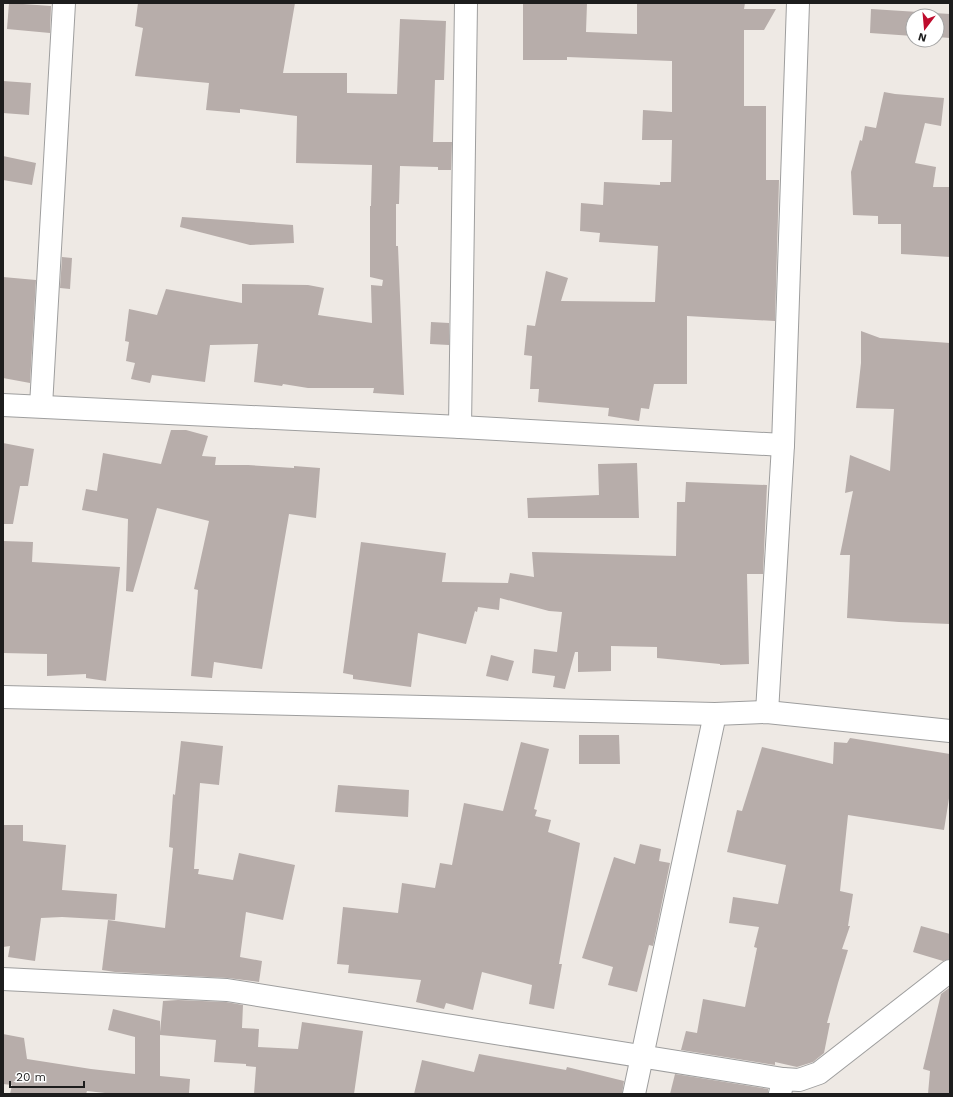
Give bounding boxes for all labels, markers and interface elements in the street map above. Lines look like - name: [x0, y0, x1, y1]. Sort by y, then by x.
- north arrow: [905, 8, 945, 48]
- text: N: [917, 30, 928, 45]
- scale bar: [10, 1063, 84, 1089]
- text: 20 m: [16, 1070, 46, 1084]

